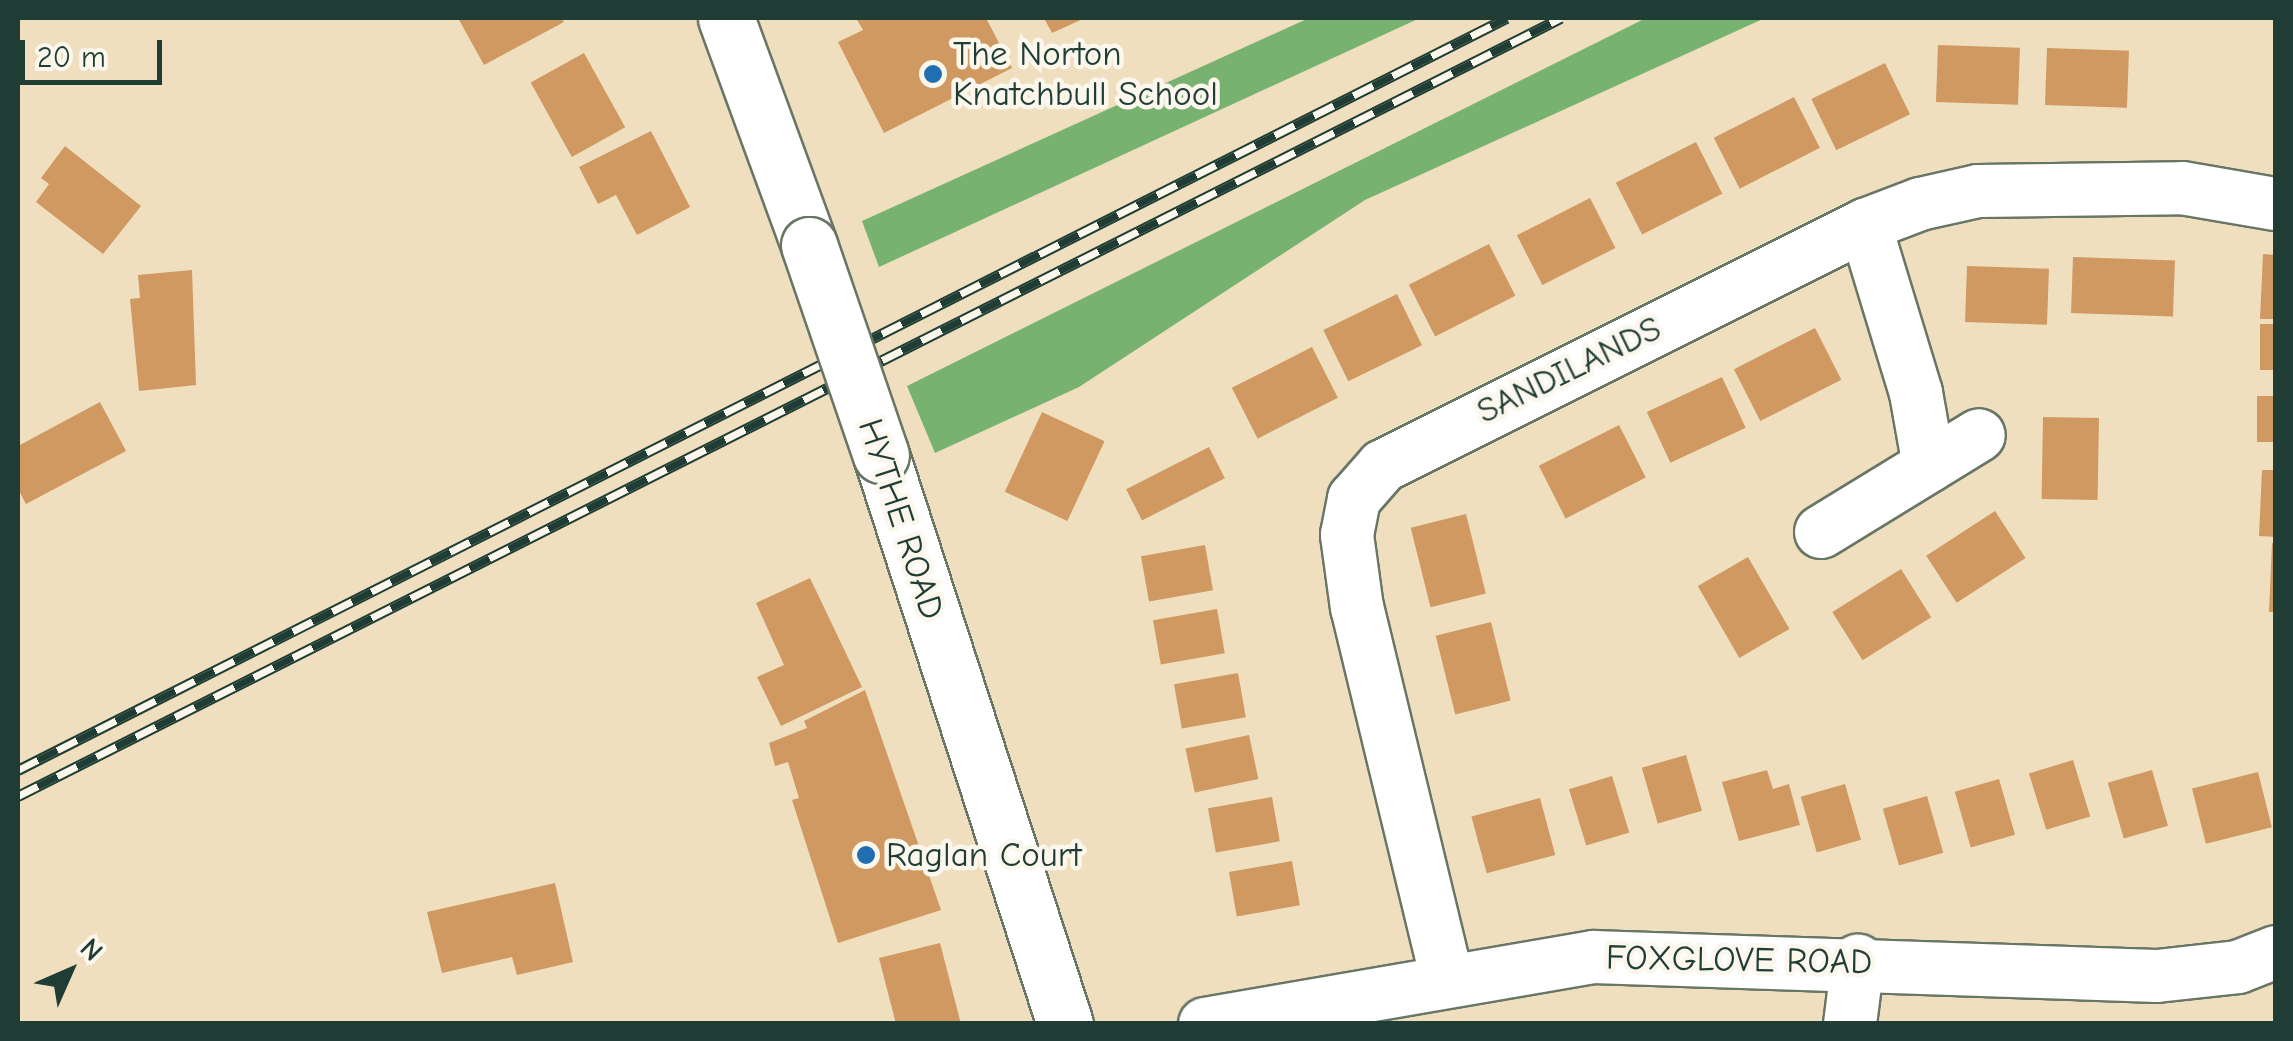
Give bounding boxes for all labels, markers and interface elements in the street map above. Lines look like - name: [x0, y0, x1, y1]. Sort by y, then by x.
- scale bar: [25, 20, 168, 82]
- place label: The Norton Knatchbull School: [953, 33, 1218, 115]
- text: 20 m: [37, 40, 106, 75]
- marker: The Norton Knatchbull School: [922, 63, 944, 85]
- street label: SANDILANDS: [1470, 307, 1668, 433]
- street label: HYTHE ROAD: [849, 414, 953, 624]
- place label: Raglan Court: [886, 834, 1082, 876]
- marker: Raglan Court: [855, 844, 877, 866]
- north arrow: [20, 921, 120, 1021]
- text: N: [73, 932, 109, 968]
- street label: FOXGLOVE ROAD: [1605, 937, 1873, 983]

